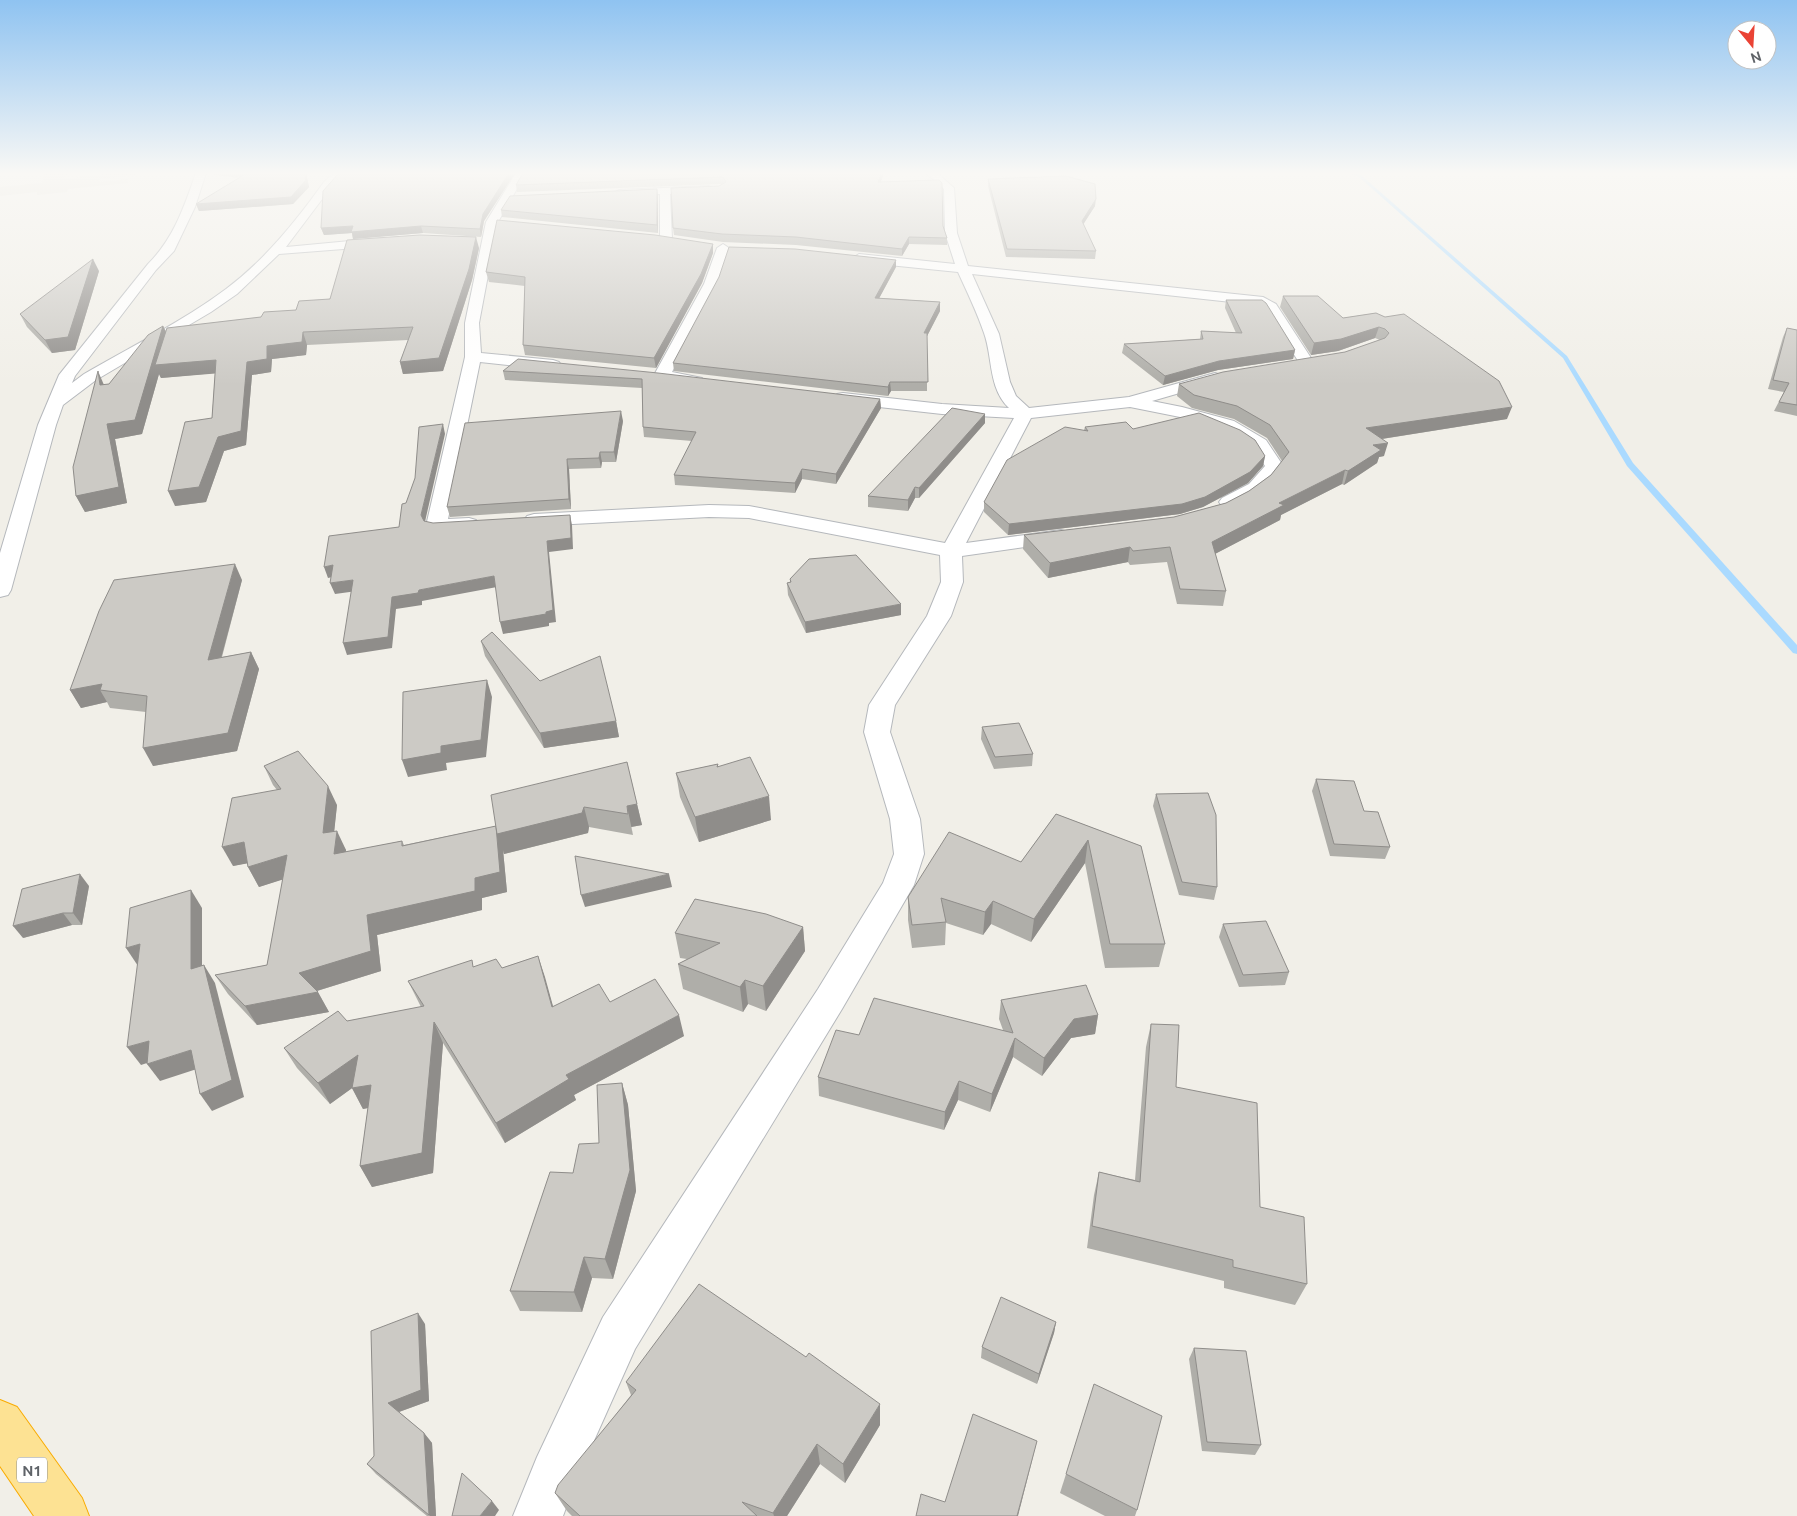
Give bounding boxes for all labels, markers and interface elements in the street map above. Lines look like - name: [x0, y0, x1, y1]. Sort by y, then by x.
- north arrow: [1727, 20, 1777, 70]
- text: N: [1749, 48, 1763, 67]
- road number: N1: [17, 1458, 47, 1482]

